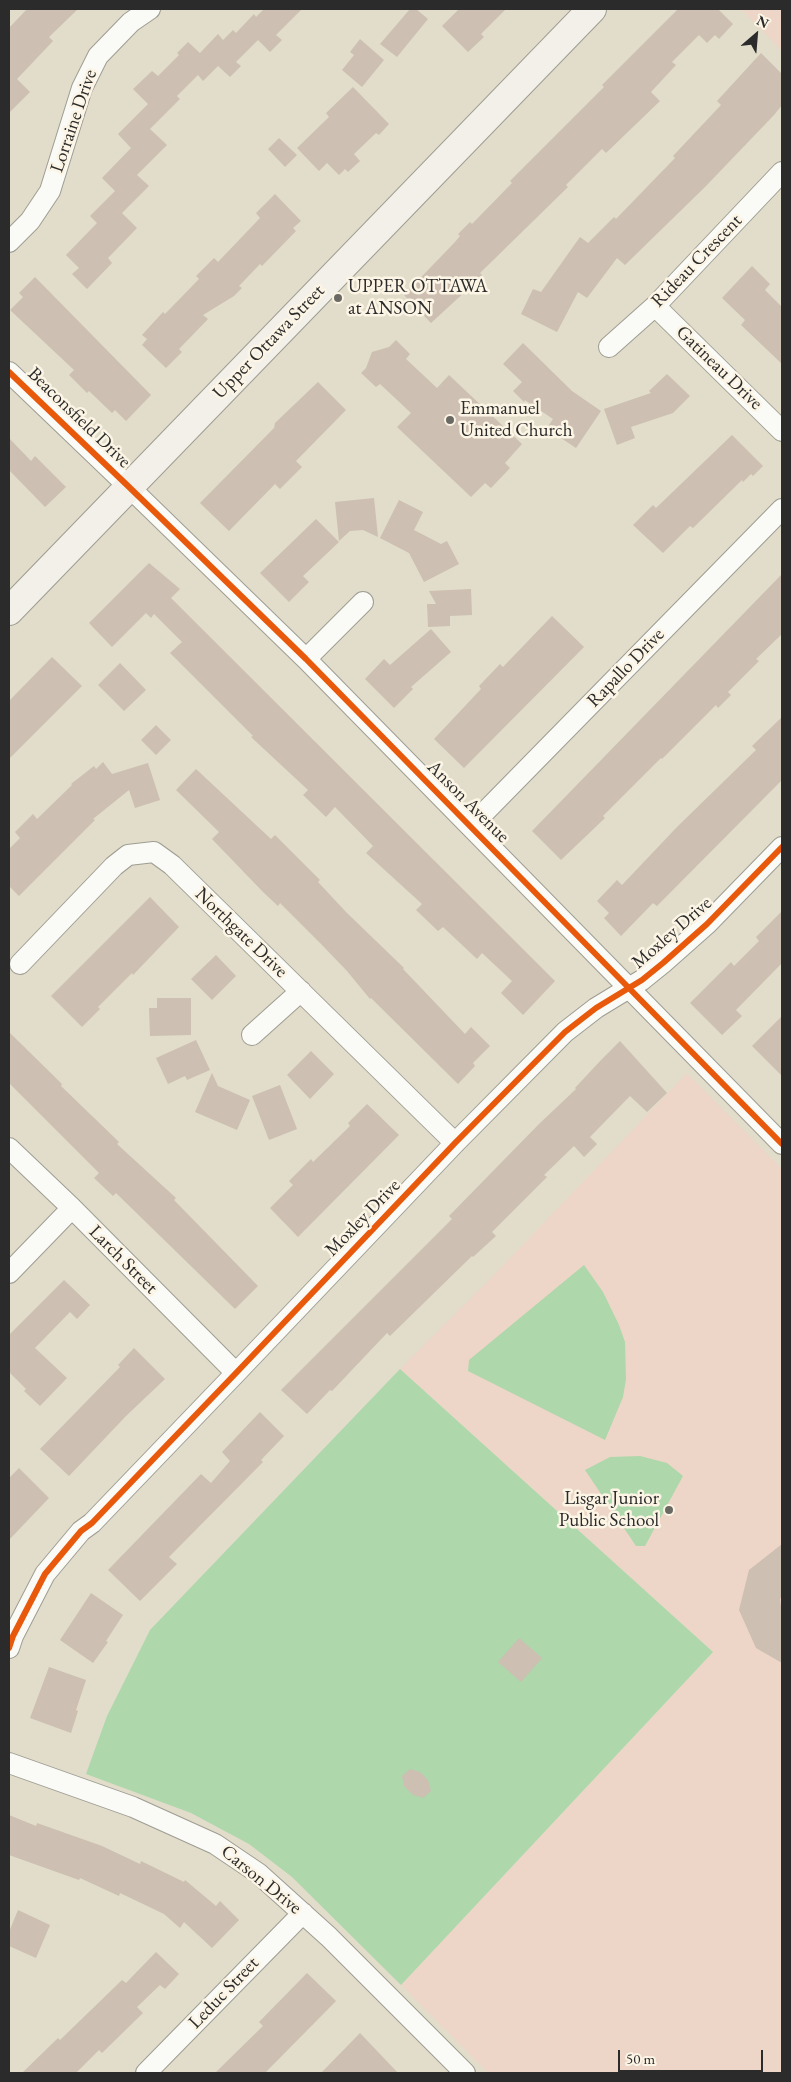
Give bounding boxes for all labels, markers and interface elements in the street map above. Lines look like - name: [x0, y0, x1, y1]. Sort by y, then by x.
- north arrow: [731, 10, 781, 60]
- text: N: [754, 11, 772, 32]
- street label: Lorraine Drive: [46, 67, 102, 175]
- street label: Rideau Crescent: [647, 210, 747, 312]
- place label: UPPER OTTAWA at ANSON: [348, 276, 488, 320]
- street label: Upper Ottawa Street: [208, 280, 330, 404]
- marker: UPPER OTTAWA at ANSON: [332, 292, 344, 304]
- street label: Gatineau Drive: [671, 321, 767, 415]
- street label: Beaconsfield Drive: [23, 363, 135, 473]
- place label: Emmanuel United Church: [460, 398, 572, 442]
- marker: Emmanuel United Church: [444, 414, 456, 426]
- street label: Rapallo Drive: [583, 624, 669, 712]
- street label: Anson Avenue: [422, 756, 514, 848]
- street label: Northgate Drive: [190, 883, 292, 983]
- street label: Moxley Drive: [627, 892, 717, 974]
- street label: Moxley Drive: [321, 1175, 405, 1261]
- street label: Larch Street: [84, 1221, 162, 1299]
- place label: Lisgar Junior Public School: [559, 1488, 659, 1532]
- marker: Lisgar Junior Public School: [663, 1504, 675, 1516]
- street label: Carson Drive: [216, 1841, 306, 1919]
- street label: Leduc Street: [184, 1952, 264, 2034]
- scale bar: [621, 2040, 766, 2072]
- text: 50 m: [626, 2049, 655, 2068]

